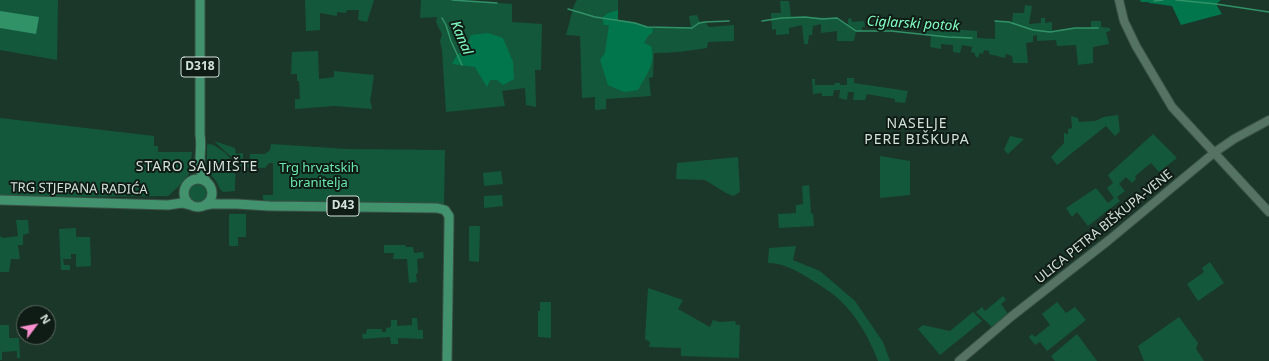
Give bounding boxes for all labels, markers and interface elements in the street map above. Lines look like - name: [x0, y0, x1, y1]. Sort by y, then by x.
- water label: Ciglarski potok: [866, 13, 960, 35]
- water label: Kanal: [446, 18, 476, 58]
- road number: D318: [181, 57, 219, 77]
- district label: NASELJE PERE BIŠKUPA: [864, 116, 970, 148]
- district label: STARO SAJMIŠTE: [136, 159, 258, 175]
- park label: Trg hrvatskih branitelja: [279, 160, 359, 191]
- street label: ULICA PETRA BIŠKUPA-VENE: [1032, 167, 1176, 287]
- street label: TRG STJEPANA RADIĆA: [10, 180, 148, 198]
- road number: D43: [327, 196, 359, 216]
- north arrow: [16, 305, 56, 345]
- text: N: [37, 311, 54, 327]

